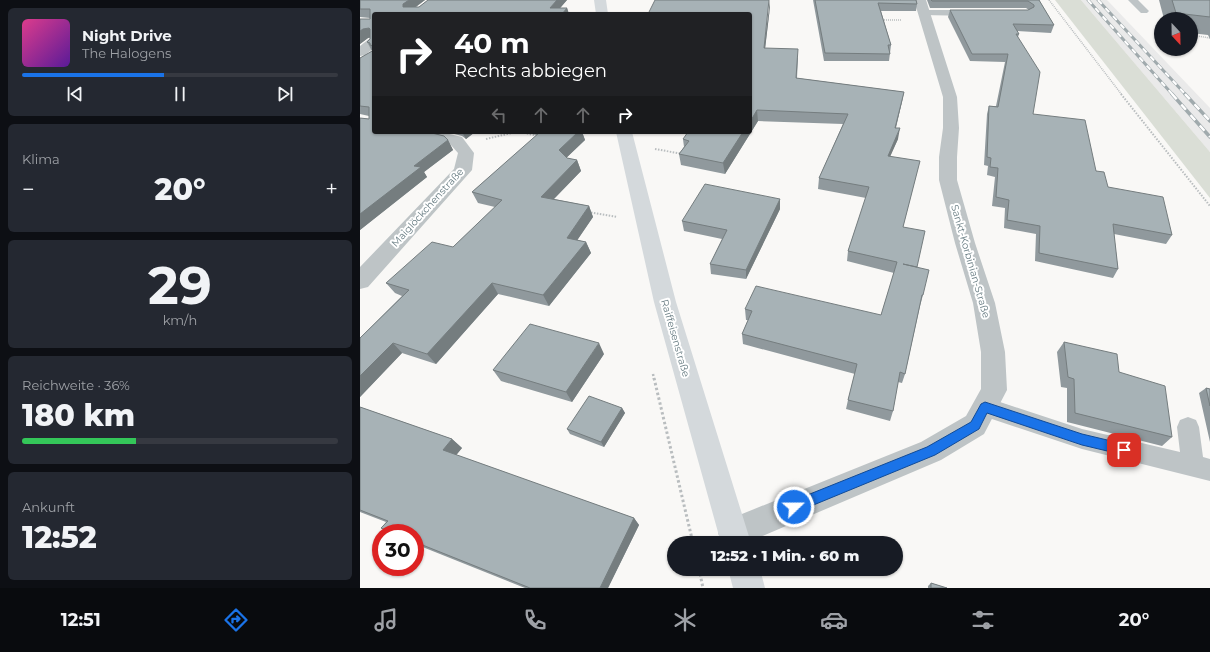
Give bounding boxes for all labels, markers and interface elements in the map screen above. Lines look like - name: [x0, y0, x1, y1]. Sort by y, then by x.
- north arrow: [1154, 12, 1198, 56]
- map controls: [1154, 12, 1198, 56]
- text: Night Drive: [82, 26, 172, 45]
- text: 40 m: [454, 26, 530, 60]
- icon: right: [388, 28, 440, 80]
- text: The Halogens: [82, 45, 171, 61]
- text: Rechts abbiegen: [454, 60, 607, 82]
- icon: previous: [64, 83, 86, 105]
- icon: pause: [169, 83, 191, 105]
- icon: next: [274, 83, 296, 105]
- icon: left: [488, 104, 510, 126]
- icon: ahead: [530, 104, 552, 126]
- icon: ahead: [572, 104, 594, 126]
- icon: right: [614, 104, 636, 126]
- text: Klima: [22, 151, 60, 167]
- street label: Maiglöckchenstraße: [389, 165, 466, 249]
- text: 20°: [154, 171, 206, 208]
- text: −: [22, 176, 35, 203]
- text: +: [325, 176, 338, 203]
- street label: Sankt-Korbinian-Straße: [948, 203, 993, 319]
- text: 29: [148, 254, 212, 317]
- street label: Raiffeisenstraße: [658, 298, 693, 378]
- text: km/h: [163, 312, 197, 328]
- text: Reichweite · 36%: [22, 377, 130, 393]
- text: 180 km: [22, 397, 135, 434]
- pin: [1107, 433, 1141, 467]
- icon: arrive: [1113, 439, 1135, 461]
- position arrow: [773, 486, 815, 528]
- text: Ankunft: [22, 499, 75, 515]
- text: 12:52: [22, 519, 97, 556]
- speed limit sign: 30: [372, 524, 424, 576]
- text: 12:52 · 1 Min. · 60 m: [711, 546, 859, 565]
- icon: directions: [222, 606, 250, 634]
- icon: music: [372, 606, 400, 634]
- icon: phone: [521, 606, 549, 634]
- icon: climate: [671, 606, 699, 634]
- icon: car: [820, 606, 848, 634]
- icon: filters: [969, 606, 997, 634]
- text: 12:51: [61, 609, 101, 631]
- text: 20°: [1119, 609, 1149, 631]

